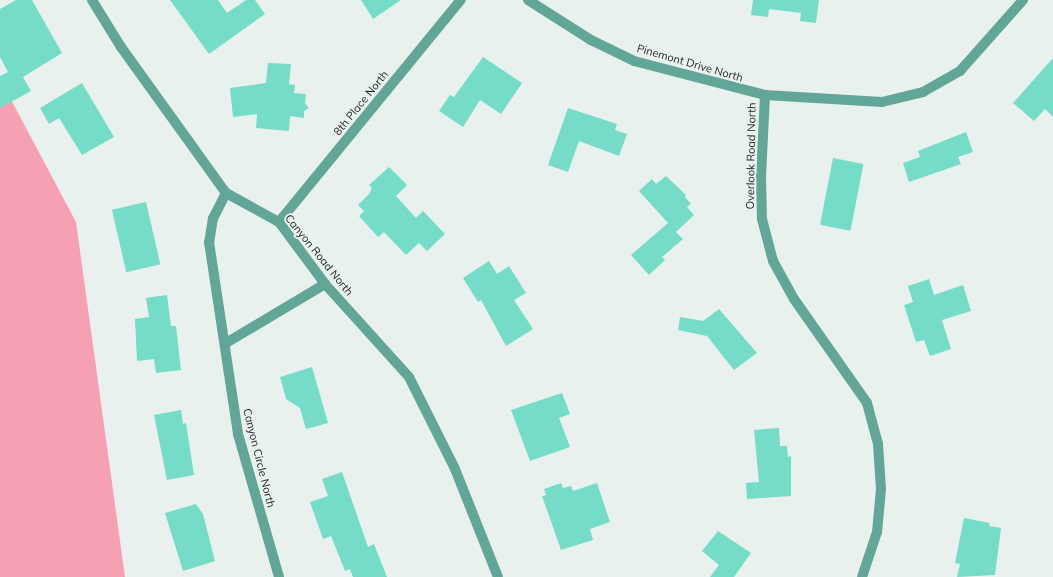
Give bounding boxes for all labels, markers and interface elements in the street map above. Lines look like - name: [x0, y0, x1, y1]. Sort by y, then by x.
- street label: Pinemont Drive North: [635, 42, 745, 84]
- street label: 8th Place North: [331, 68, 391, 138]
- street label: Overlook Road North: [743, 102, 759, 210]
- street label: Canyon Road North: [282, 212, 356, 298]
- street label: Canyon Circle North: [240, 407, 278, 509]

